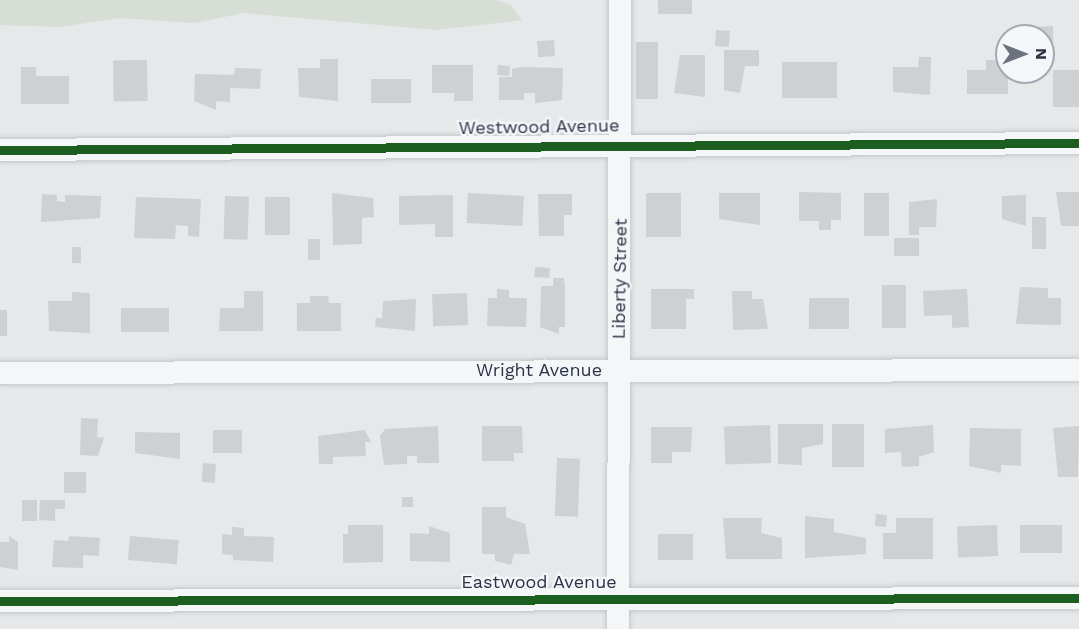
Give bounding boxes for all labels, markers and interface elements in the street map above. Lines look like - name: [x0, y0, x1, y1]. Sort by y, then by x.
- north arrow: [995, 24, 1055, 84]
- text: N: [1032, 48, 1051, 60]
- street label: Westwood Avenue: [458, 115, 620, 139]
- street label: Liberty Street: [608, 218, 632, 340]
- street label: Wright Avenue: [476, 359, 602, 381]
- street label: Eastwood Avenue: [461, 571, 617, 593]

